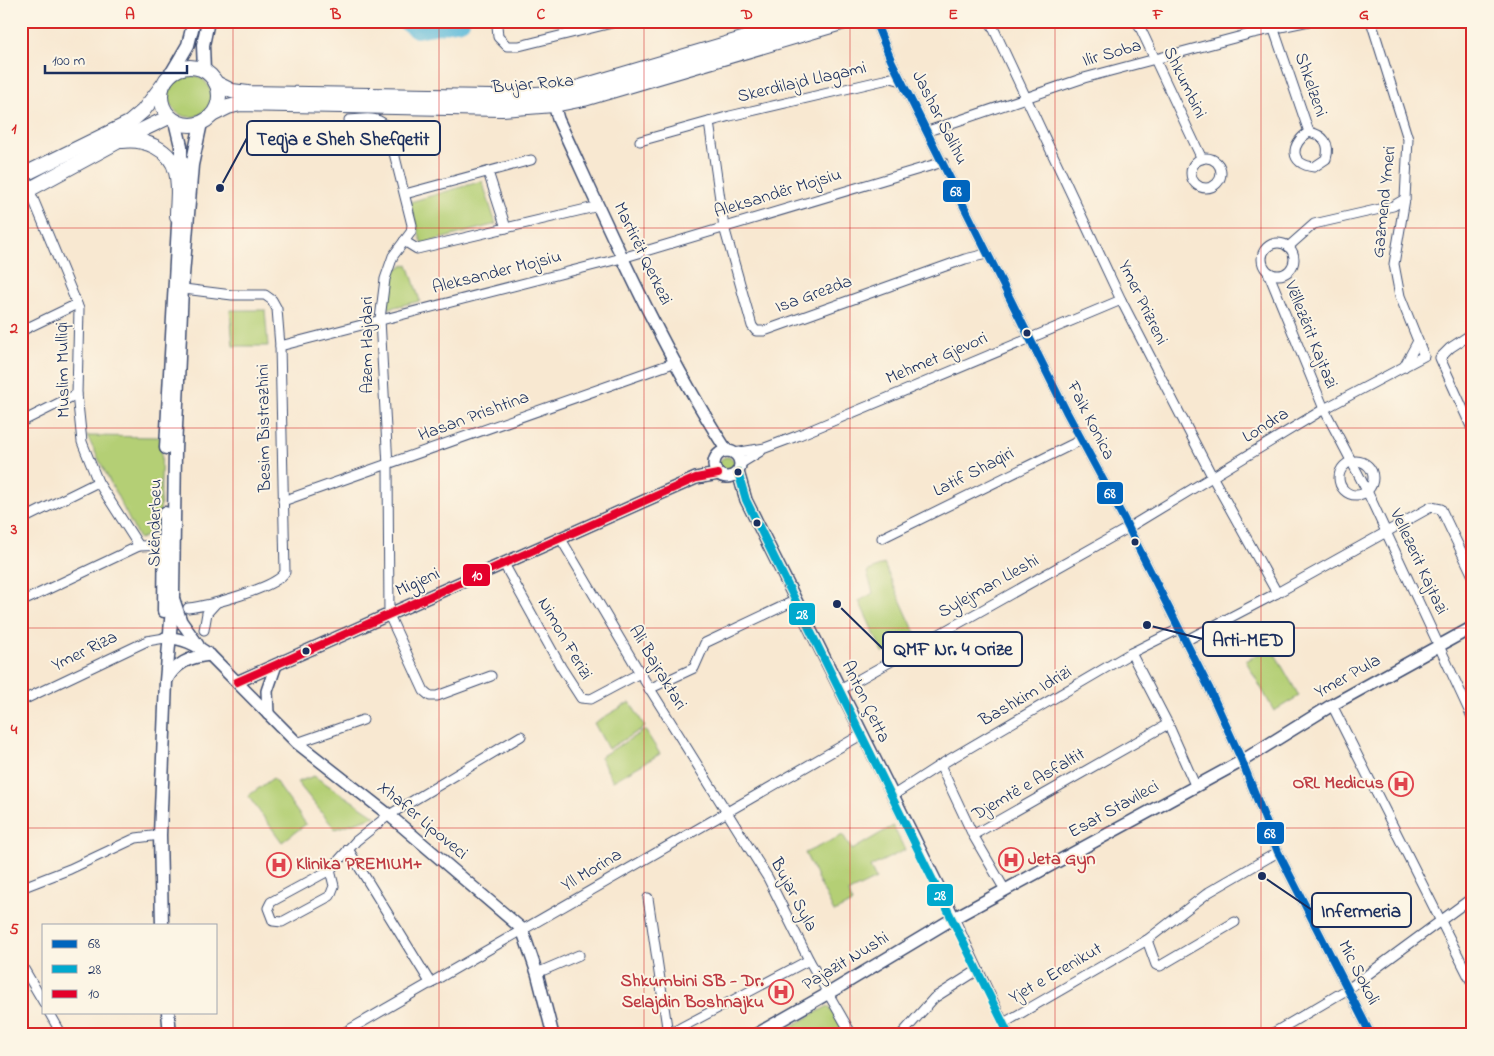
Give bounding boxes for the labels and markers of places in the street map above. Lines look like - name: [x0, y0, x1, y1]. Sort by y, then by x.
- callout: Teqja e Sheh Shefqetit: [247, 121, 440, 155]
- unlabelled marker: [1022, 328, 1032, 338]
- unlabelled marker: [733, 467, 743, 477]
- unlabelled marker: [752, 518, 762, 528]
- unlabelled marker: [1130, 537, 1140, 547]
- callout: Arti-MED: [1203, 622, 1294, 656]
- callout: QMF Nr. 4 Orize: [883, 632, 1022, 666]
- unlabelled marker: [301, 646, 311, 656]
- place label: ORL Medicus: [1292, 771, 1384, 797]
- hospital icon: ORL Medicus: [1388, 771, 1414, 797]
- hospital icon: Jeta Gyn: [998, 847, 1024, 873]
- place label: Jeta Gyn: [1028, 847, 1095, 874]
- hospital icon: Klinika PREMIUM+: [266, 852, 292, 878]
- place label: Klinika PREMIUM+: [296, 852, 423, 878]
- callout: Infermeria: [1312, 893, 1411, 927]
- place label: Shkumbini SB - Dr. Selajdin Boshnajku: [621, 969, 764, 1016]
- hospital icon: Shkumbini SB - Dr. Selajdin Boshnajku: [768, 979, 794, 1005]

